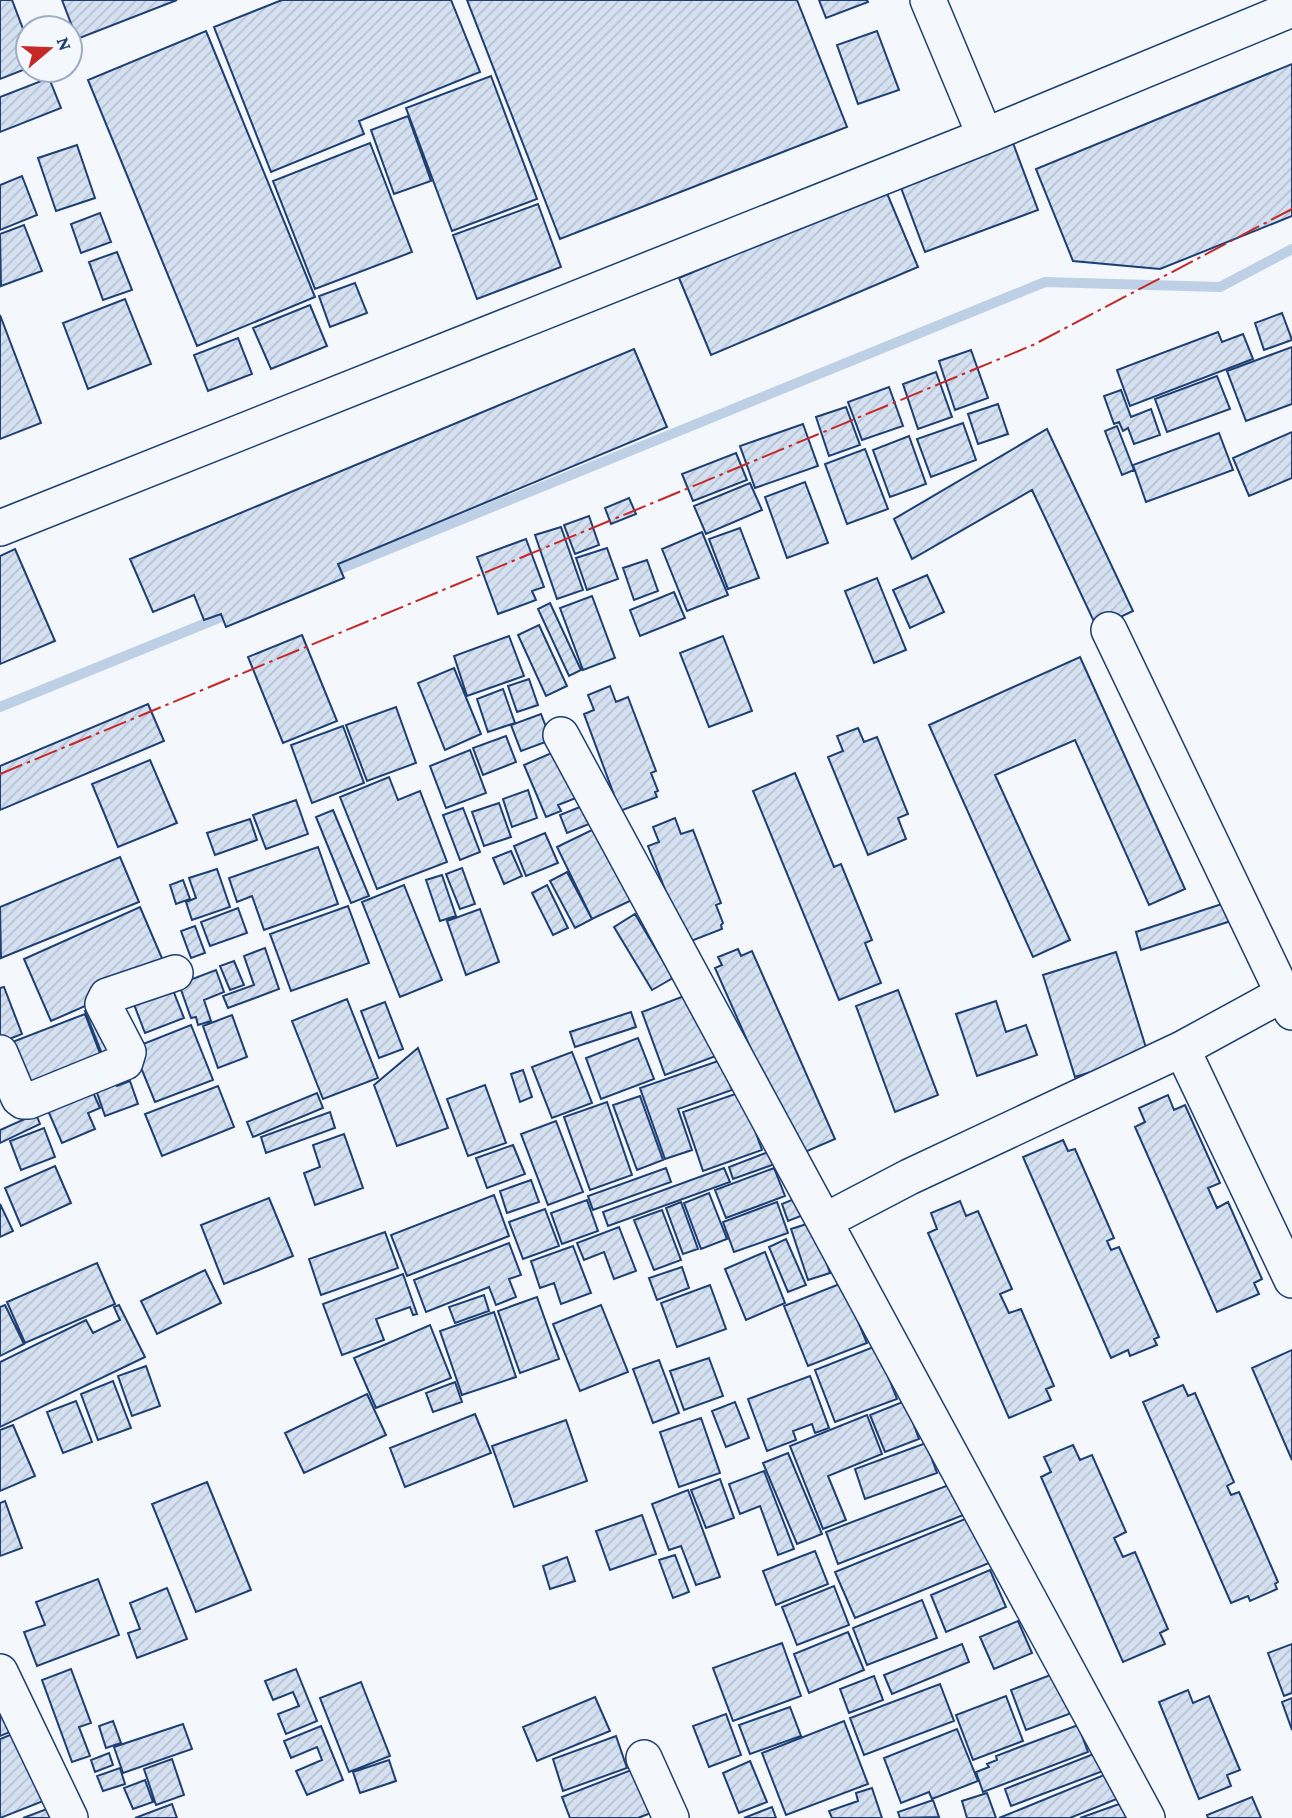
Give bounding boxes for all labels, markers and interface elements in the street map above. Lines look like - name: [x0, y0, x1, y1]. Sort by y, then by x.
- north arrow: [14, 14, 84, 84]
- text: N: [53, 34, 77, 53]

